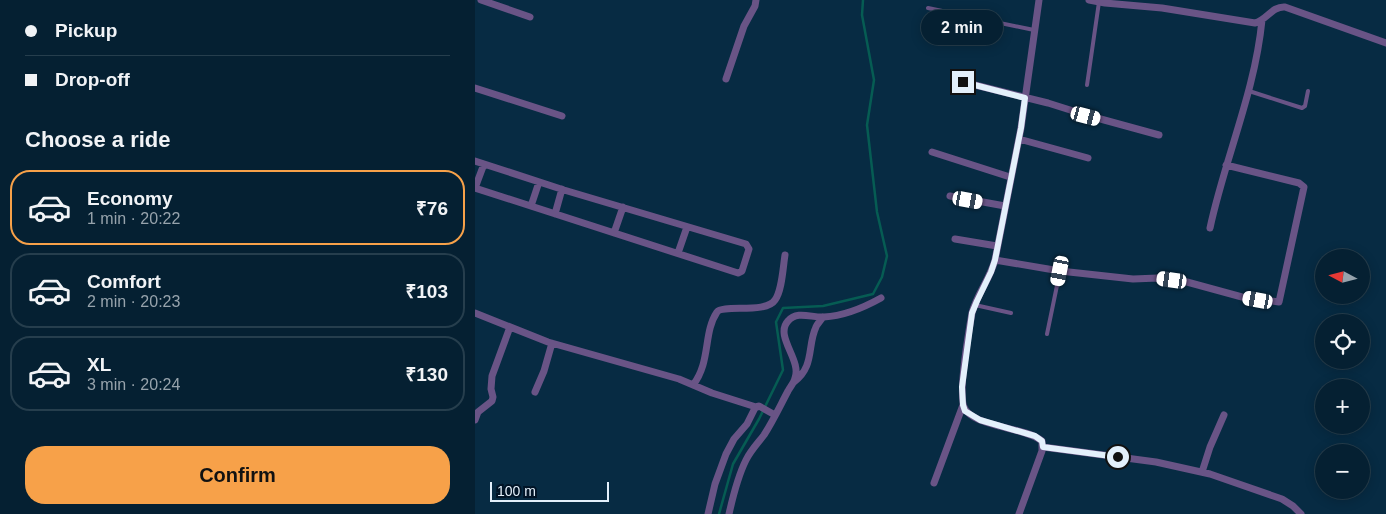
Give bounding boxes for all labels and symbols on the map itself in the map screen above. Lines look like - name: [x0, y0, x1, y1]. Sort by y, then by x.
- callout: 2 min: [922, 9, 1004, 44]
- route end: [952, 71, 974, 93]
- car: [1069, 105, 1102, 127]
- car: [951, 190, 984, 210]
- north arrow: [1315, 249, 1370, 304]
- car: [1049, 255, 1070, 287]
- car: [1156, 270, 1187, 290]
- car: [1241, 290, 1274, 310]
- route start: [1107, 446, 1129, 468]
- scale bar: [490, 479, 609, 502]

